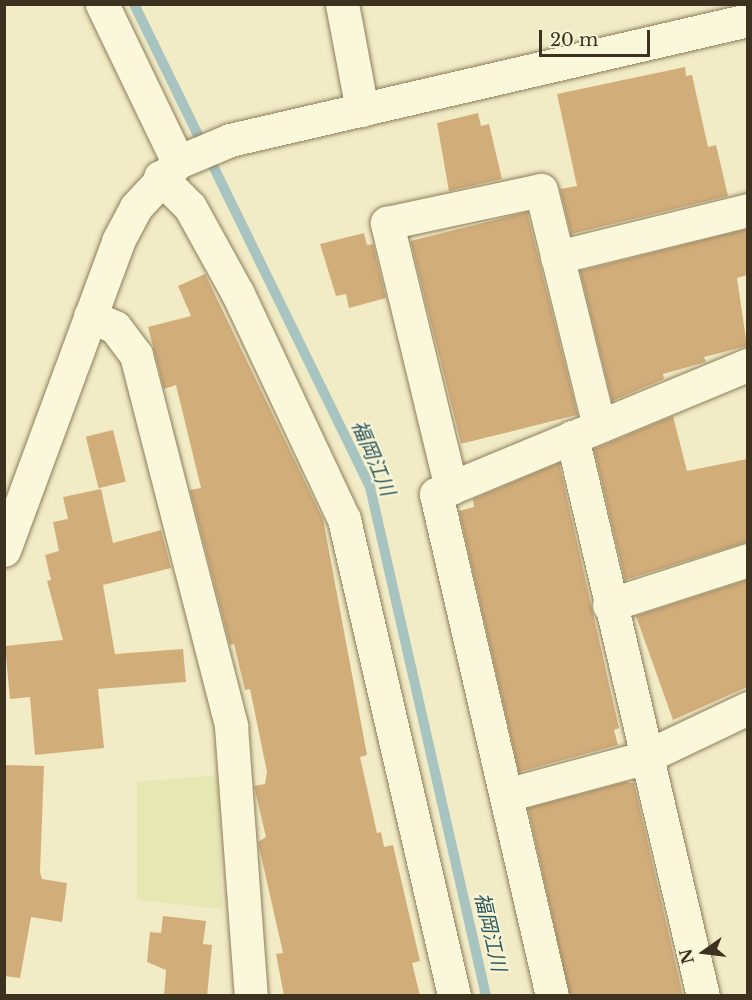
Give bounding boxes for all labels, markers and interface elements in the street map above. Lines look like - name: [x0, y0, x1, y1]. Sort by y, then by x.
- scale bar: [542, 18, 653, 56]
- text: 20 m: [550, 29, 598, 51]
- water label: 福岡江川: [346, 416, 400, 500]
- water label: 福岡江川: [469, 890, 511, 974]
- north arrow: [674, 922, 734, 982]
- text: N: [675, 947, 698, 966]

